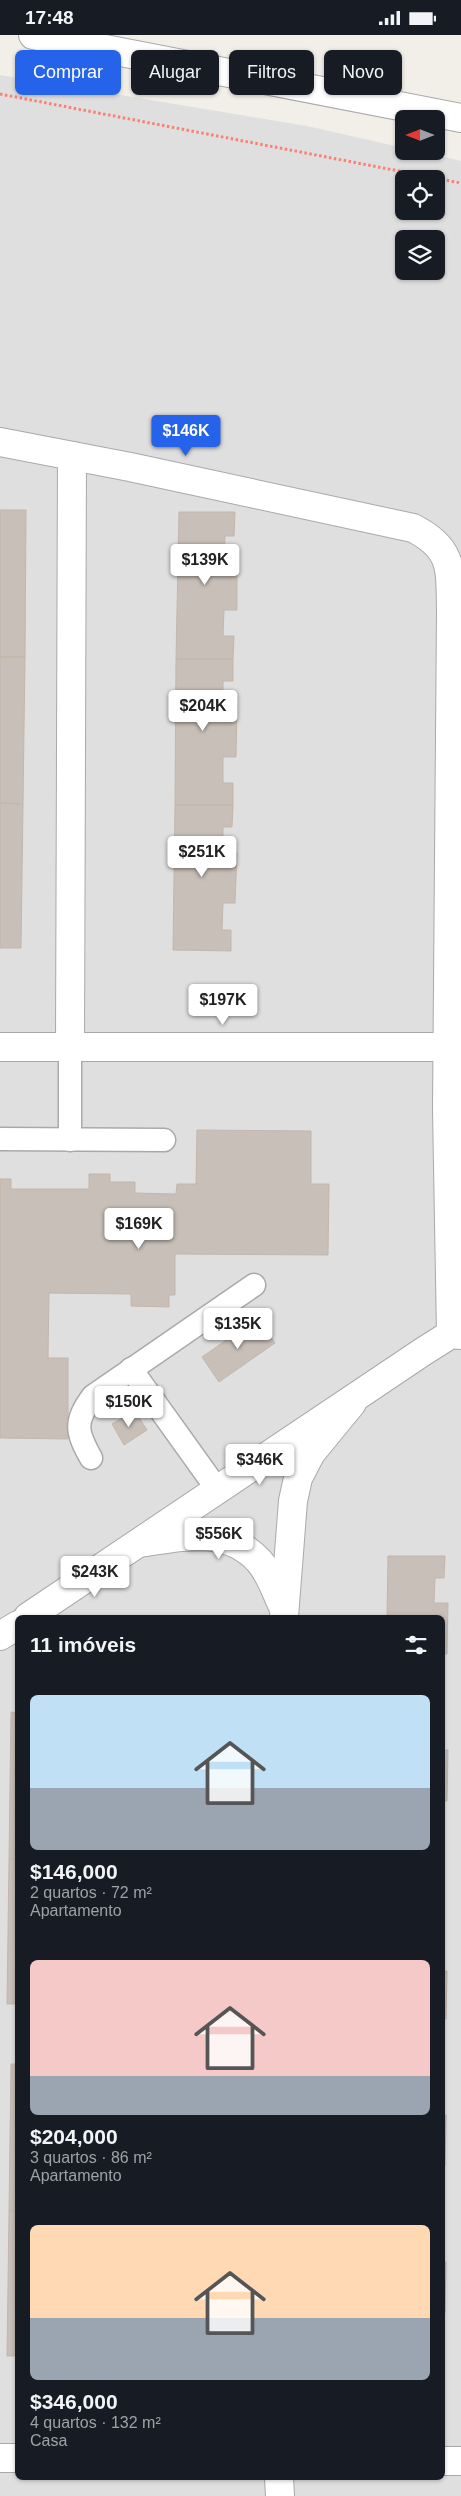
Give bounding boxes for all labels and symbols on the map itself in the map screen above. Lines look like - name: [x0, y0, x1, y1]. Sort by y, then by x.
- north arrow: [395, 110, 445, 160]
- pin: $146K: [151, 415, 221, 457]
- pin: $139K: [170, 543, 240, 586]
- pin: $204K: [168, 689, 238, 732]
- pin: $251K: [167, 835, 237, 878]
- pin: $197K: [188, 983, 258, 1026]
- pin: $169K: [104, 1207, 174, 1250]
- pin: $135K: [203, 1307, 273, 1350]
- pin: $150K: [94, 1385, 164, 1428]
- pin: $346K: [225, 1443, 295, 1486]
- pin: $556K: [184, 1517, 254, 1560]
- pin: $243K: [60, 1555, 130, 1598]

